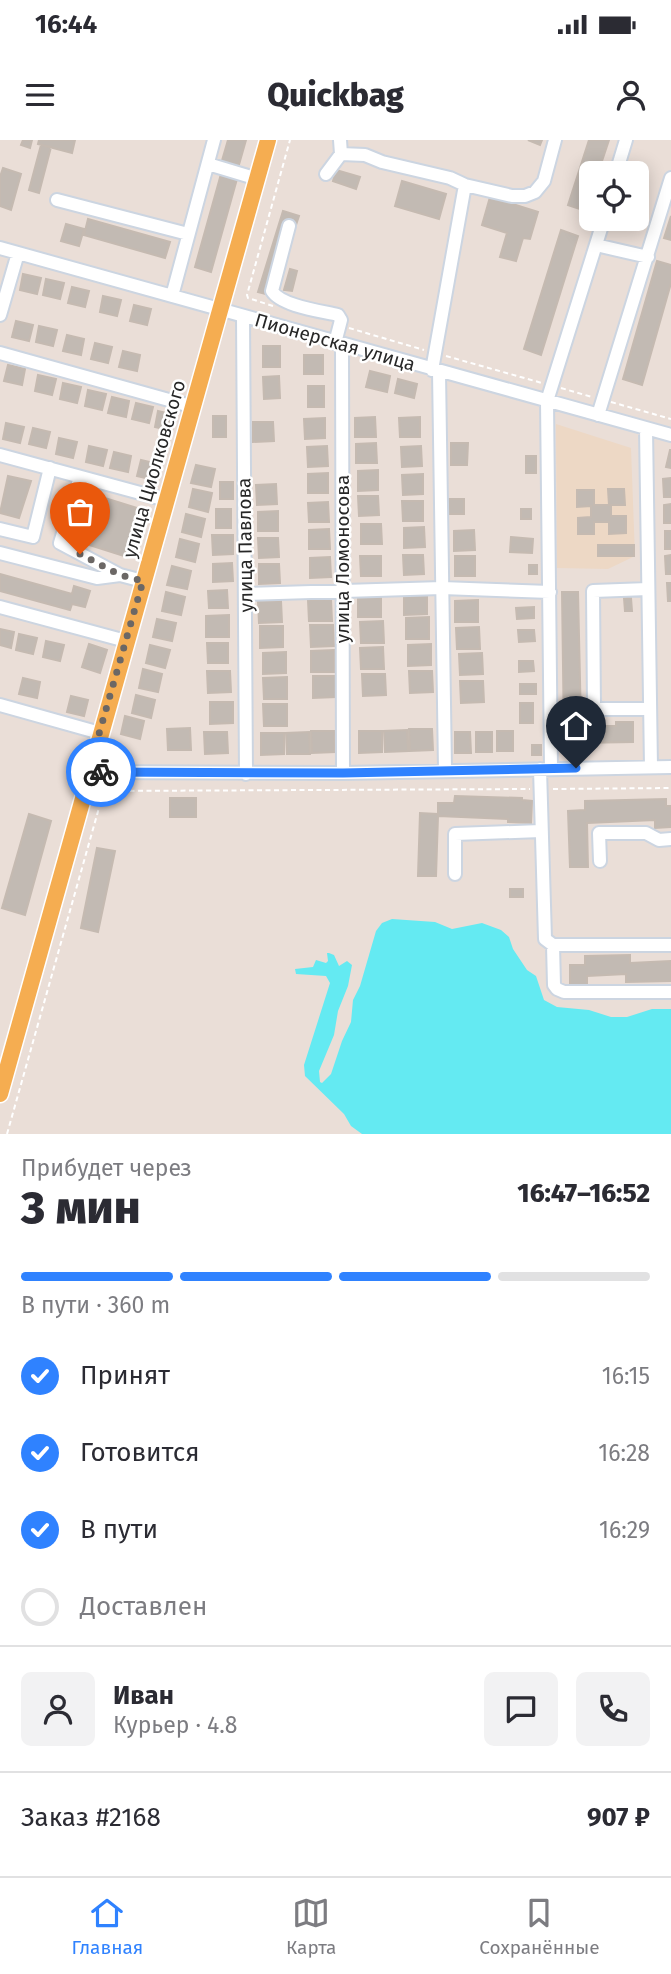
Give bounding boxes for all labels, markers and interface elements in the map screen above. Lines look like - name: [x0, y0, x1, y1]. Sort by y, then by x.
- text: 16:44: [35, 9, 97, 40]
- icon: menu: [21, 76, 59, 114]
- text: Quickbag: [267, 76, 404, 114]
- icon: person: [612, 76, 650, 114]
- map controls: [579, 161, 649, 231]
- button: locate: [579, 161, 649, 231]
- street label: Пионерская улица: [252, 308, 418, 376]
- street label: улица Циолковского: [118, 377, 190, 561]
- street label: улица Ломоносова: [331, 475, 354, 643]
- street label: улица Павлова: [232, 478, 258, 612]
- pin: [50, 482, 110, 554]
- icon: bag: [61, 493, 99, 531]
- pin: [546, 696, 606, 768]
- icon: home: [557, 707, 595, 745]
- courier: [66, 737, 136, 807]
- icon: bike: [82, 753, 120, 791]
- text: Прибудет через: [21, 1154, 192, 1182]
- text: 16:47–16:52: [517, 1178, 650, 1209]
- text: 3 мин: [21, 1180, 141, 1235]
- text: В пути · 360 m: [21, 1291, 170, 1319]
- icon: check: [21, 1357, 59, 1395]
- text: Принят: [80, 1360, 170, 1391]
- text: 16:15: [602, 1362, 650, 1390]
- icon: check: [21, 1434, 59, 1472]
- text: Готовится: [80, 1437, 200, 1468]
- text: 16:28: [598, 1439, 650, 1467]
- icon: check: [21, 1511, 59, 1549]
- text: В пути: [80, 1514, 158, 1545]
- text: 16:29: [599, 1516, 650, 1544]
- text: Доставлен: [80, 1591, 207, 1622]
- button: person: [21, 1672, 95, 1746]
- button: chat: [484, 1672, 558, 1746]
- button: phone: [576, 1672, 650, 1746]
- text: Иван: [113, 1680, 174, 1711]
- text: Курьер · 4.8: [113, 1711, 238, 1739]
- text: Заказ #2168: [21, 1802, 161, 1833]
- text: 907 ₽: [587, 1802, 650, 1833]
- tab: Главная: [71, 1894, 143, 1959]
- tab: Карта: [286, 1894, 336, 1959]
- tab: Сохранённые: [479, 1894, 600, 1959]

